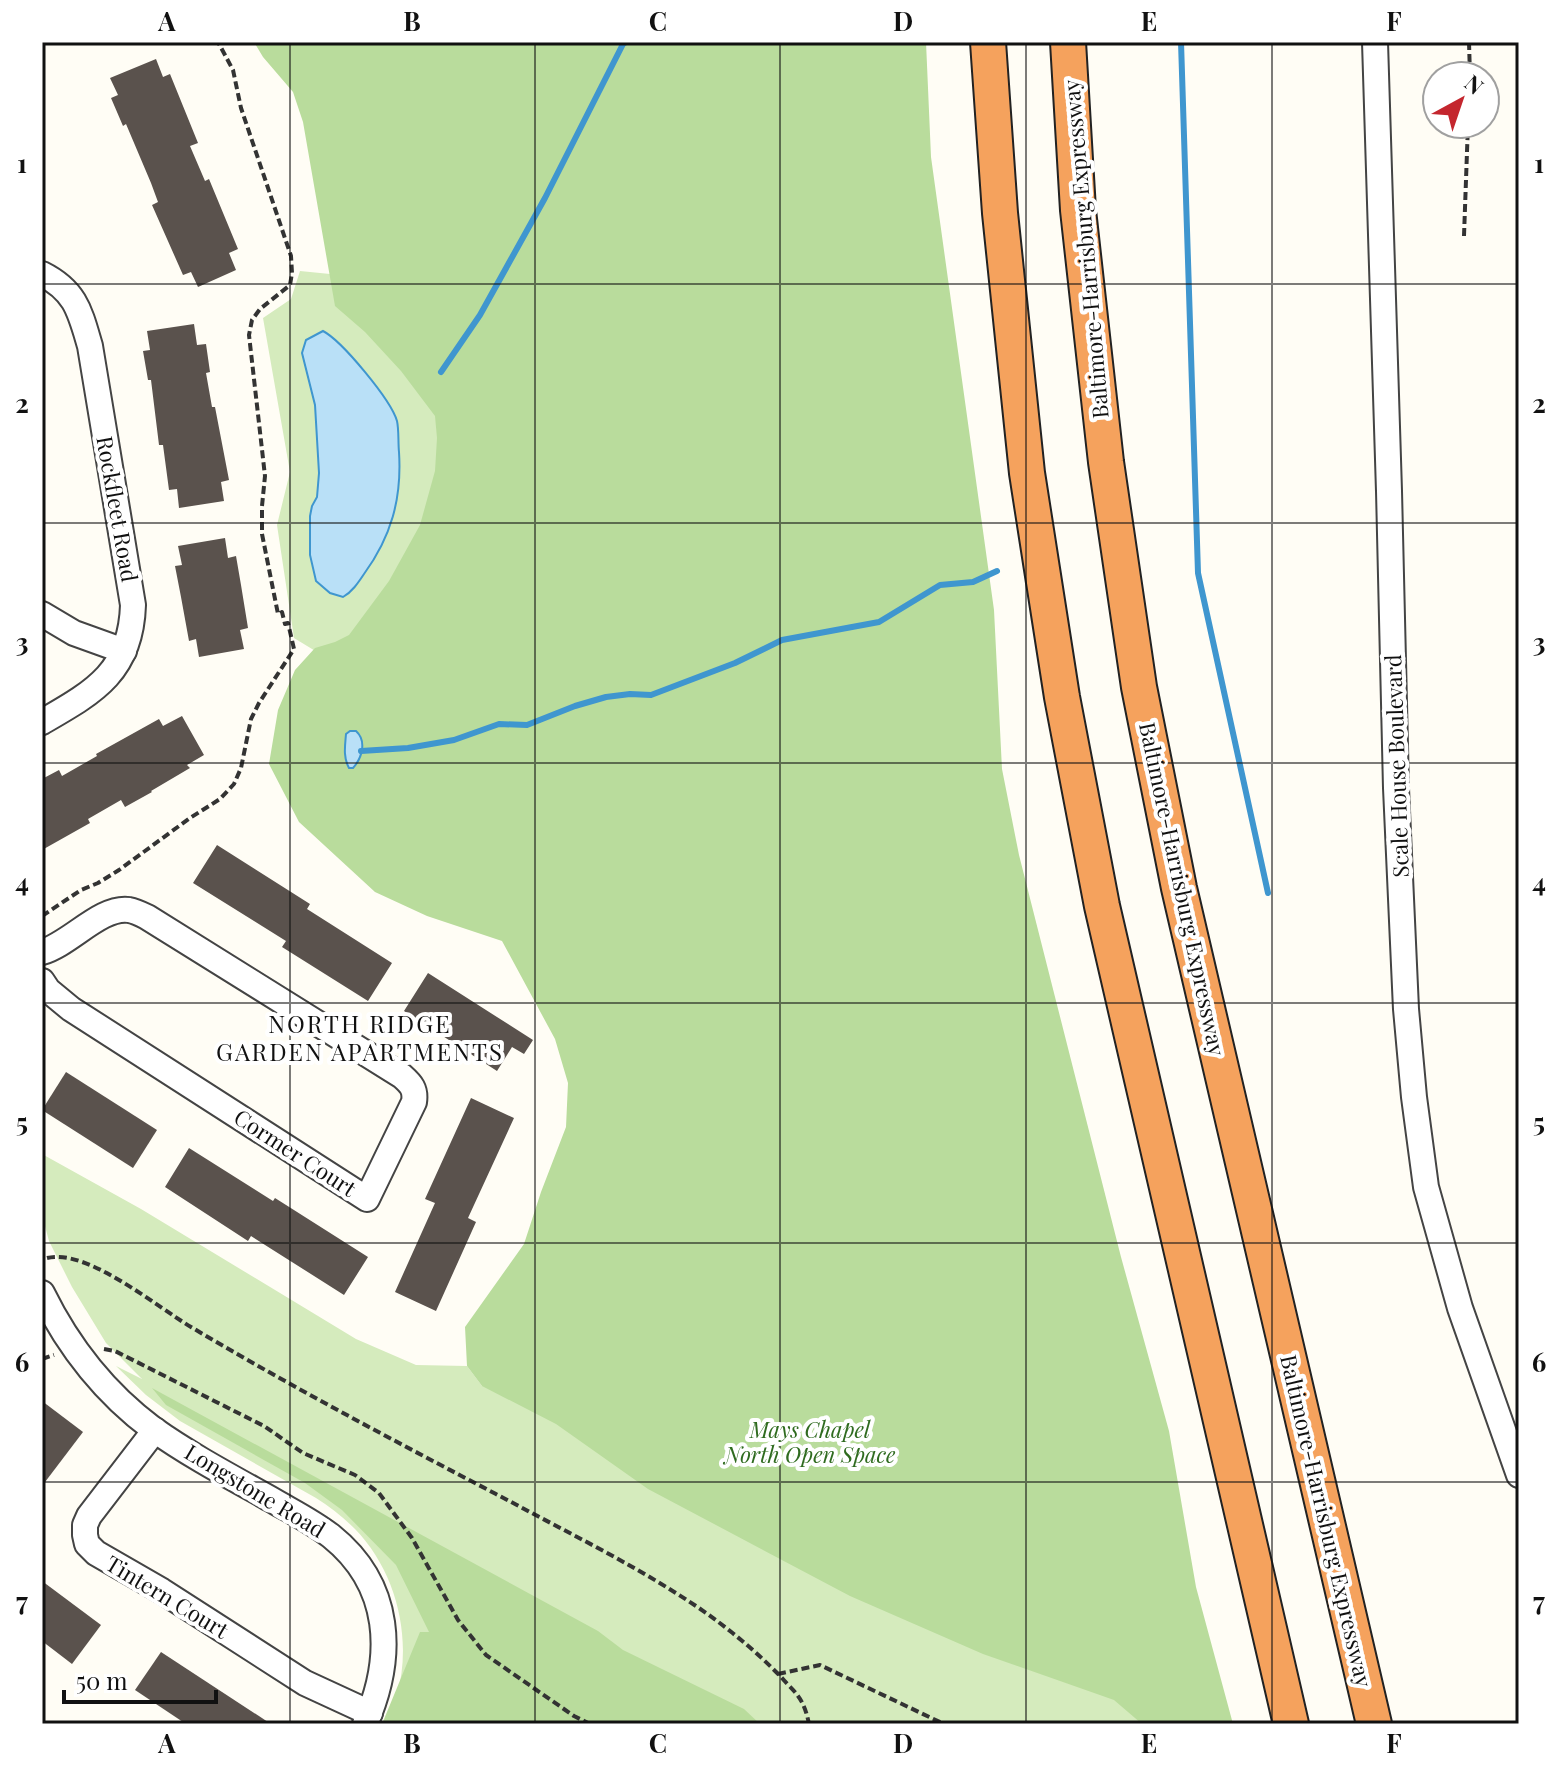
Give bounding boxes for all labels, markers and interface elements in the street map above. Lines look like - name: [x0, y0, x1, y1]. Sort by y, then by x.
- text: A: [157, 3, 176, 38]
- text: B: [403, 3, 421, 38]
- text: C: [649, 3, 667, 38]
- text: D: [893, 3, 913, 38]
- text: E: [1141, 3, 1157, 38]
- text: F: [1386, 3, 1402, 38]
- north arrow: [1421, 60, 1501, 140]
- text: N: [1459, 67, 1490, 101]
- street label: Baltimore-Harrisburg Expressway: [1055, 78, 1115, 420]
- text: 1: [17, 145, 27, 180]
- text: 1: [1534, 145, 1544, 180]
- text: 2: [15, 385, 29, 420]
- text: 2: [1532, 385, 1546, 420]
- street label: Rockfleet Road: [90, 433, 146, 584]
- text: 3: [16, 624, 28, 659]
- text: 3: [1533, 624, 1545, 659]
- street label: Scale House Boulevard: [1377, 654, 1415, 878]
- street label: Baltimore-Harrisburg Expressway: [1133, 719, 1233, 1058]
- text: 4: [15, 864, 29, 899]
- text: 4: [1532, 864, 1546, 899]
- district label: NORTH RIDGE GARDEN APARTMENTS: [216, 1007, 504, 1067]
- street label: Cormer Court: [229, 1101, 363, 1204]
- text: 5: [16, 1104, 28, 1139]
- text: 5: [1533, 1104, 1545, 1139]
- text: 6: [15, 1344, 29, 1379]
- text: 6: [1532, 1344, 1546, 1379]
- street label: Baltimore-Harrisburg Expressway: [1274, 1352, 1380, 1690]
- park label: Mays Chapel North Open Space: [723, 1414, 896, 1469]
- street label: Longstone Road: [180, 1436, 332, 1544]
- street label: Tintern Court: [101, 1548, 235, 1645]
- text: 7: [16, 1583, 28, 1618]
- text: 7: [1533, 1583, 1545, 1618]
- scale bar: [64, 1654, 216, 1704]
- text: 50 m: [76, 1664, 128, 1696]
- text: A: [157, 1725, 176, 1760]
- text: B: [403, 1725, 421, 1760]
- text: C: [649, 1725, 667, 1760]
- text: D: [893, 1725, 913, 1760]
- text: E: [1141, 1725, 1157, 1760]
- text: F: [1386, 1725, 1402, 1760]

